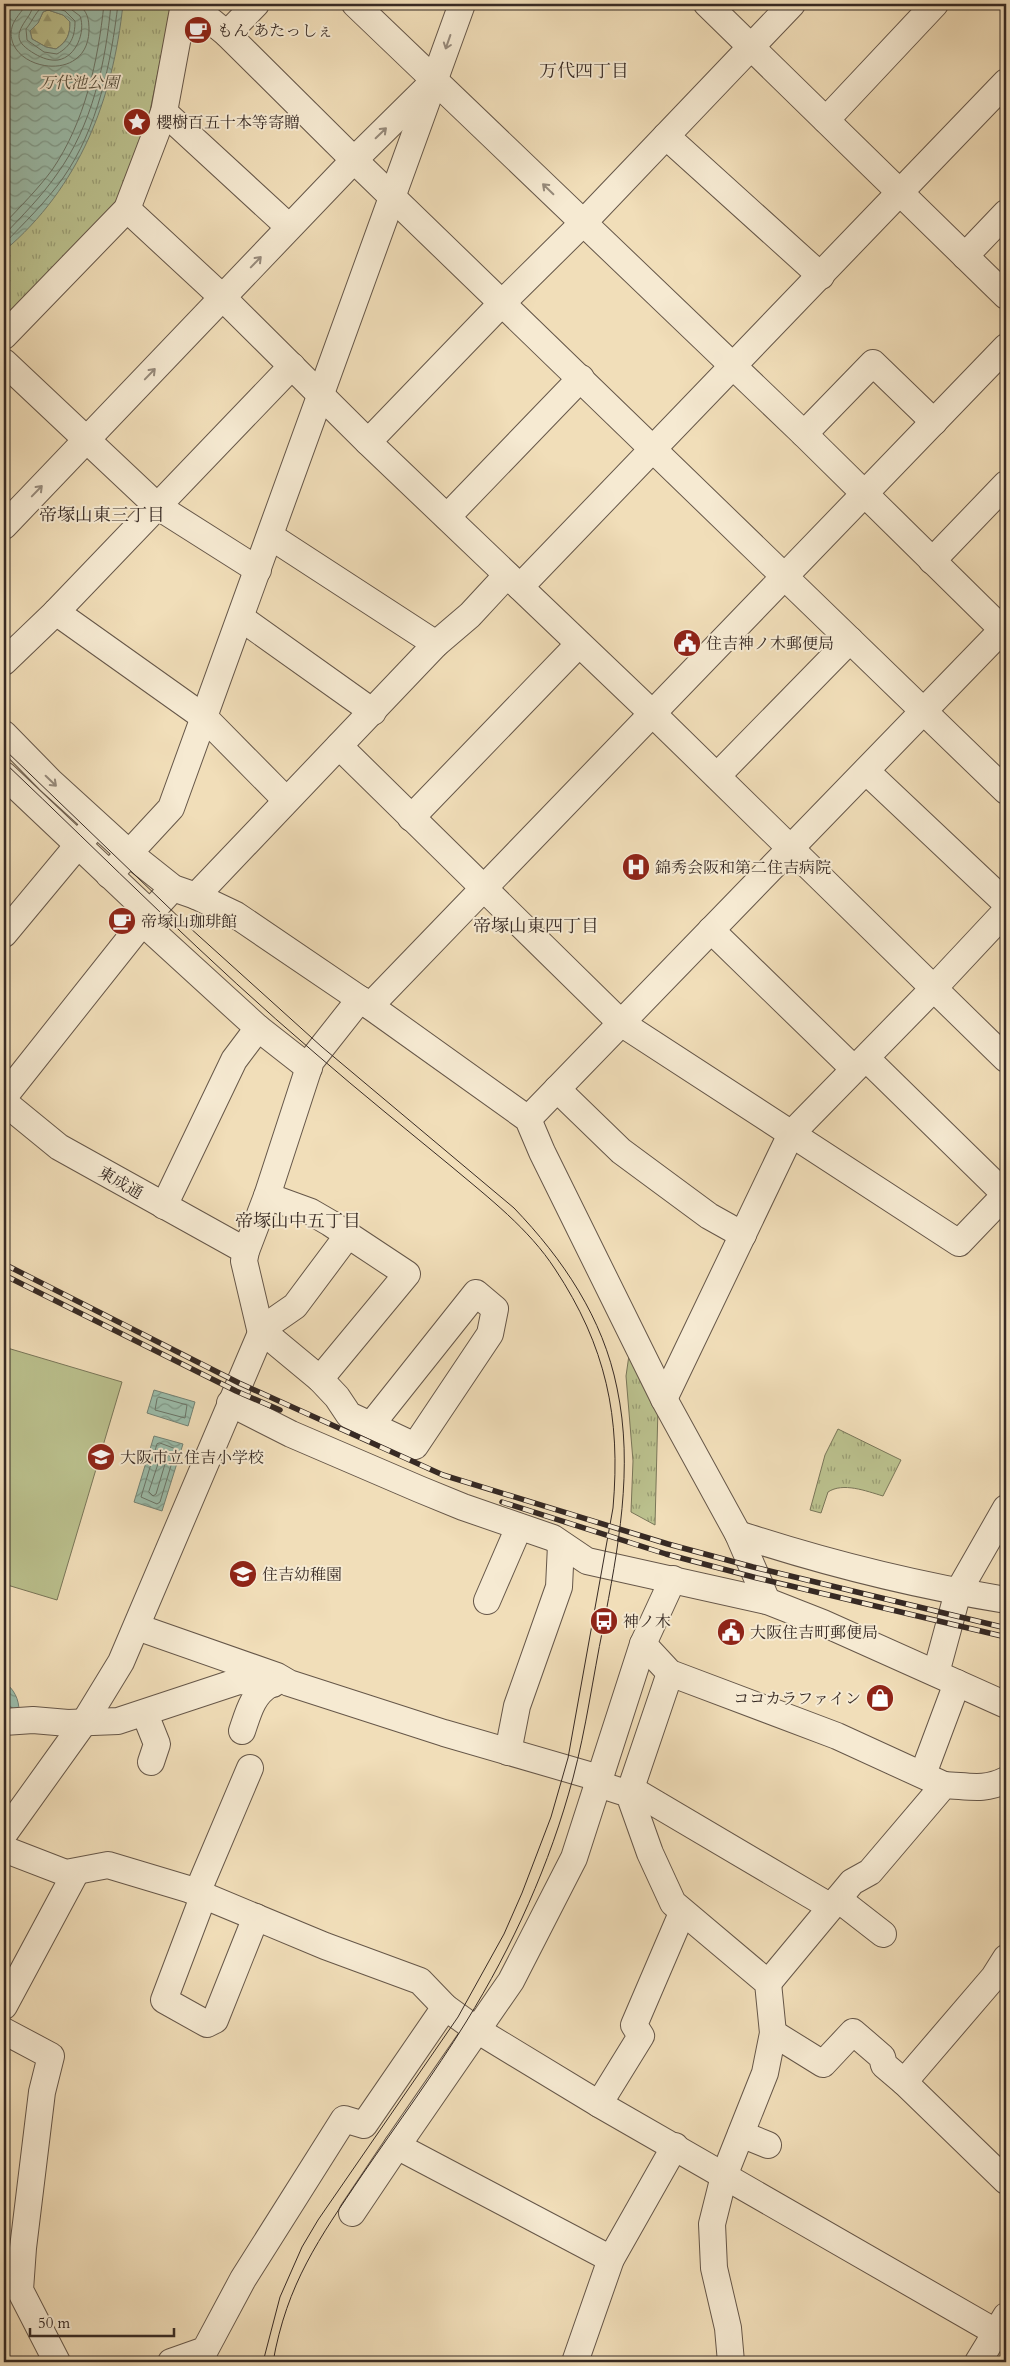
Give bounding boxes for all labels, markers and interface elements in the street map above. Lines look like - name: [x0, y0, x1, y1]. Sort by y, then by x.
- cafe icon: もん あたっしぇ: [183, 15, 213, 45]
- place label: もん あたっしぇ: [217, 20, 333, 42]
- one-way arrow: [443, 34, 452, 49]
- district label: 万代四丁目: [539, 59, 629, 84]
- park label: 万代池公園: [39, 72, 122, 94]
- place icon: 櫻樹百五十本等寄贈: [122, 107, 152, 137]
- place label: 櫻樹百五十本等寄贈: [156, 112, 300, 134]
- one-way arrow: [375, 127, 388, 139]
- one-way arrow: [543, 184, 555, 196]
- one-way arrow: [250, 256, 262, 269]
- one-way arrow: [143, 368, 155, 380]
- one-way arrow: [31, 485, 43, 498]
- district label: 帝塚山東三丁目: [39, 503, 165, 528]
- public building icon: 住吉神ノ木郵便局: [672, 628, 702, 658]
- place label: 住吉神ノ木郵便局: [706, 633, 834, 655]
- one-way arrow: [44, 775, 57, 787]
- hospital icon: 錦秀会阪和第二住吉病院: [621, 852, 651, 882]
- place label: 錦秀会阪和第二住吉病院: [654, 857, 831, 879]
- cafe icon: 帝塚山珈琲館: [107, 906, 137, 936]
- place label: 帝塚山珈琲館: [141, 911, 237, 933]
- district label: 帝塚山東四丁目: [473, 914, 599, 939]
- street label: 東成通: [94, 1161, 147, 1204]
- district label: 帝塚山中五丁目: [235, 1209, 361, 1234]
- school or university icon: 大阪市立住吉小学校: [86, 1442, 116, 1472]
- place label: 大阪市立住吉小学校: [120, 1447, 264, 1469]
- school or university icon: 住吉幼稚園: [228, 1559, 258, 1589]
- place label: 住吉幼稚園: [262, 1564, 342, 1586]
- bus stop icon: 神ノ木: [589, 1606, 619, 1636]
- place label: 神ノ木: [623, 1611, 671, 1633]
- public building icon: 大阪住吉町郵便局: [716, 1617, 746, 1647]
- place label: 大阪住吉町郵便局: [750, 1622, 878, 1644]
- shop icon: ココカラファイン: [865, 1683, 895, 1713]
- place label: ココカラファイン: [733, 1688, 861, 1710]
- scale bar: [30, 2306, 174, 2338]
- text: 50 m: [38, 2313, 70, 2333]

